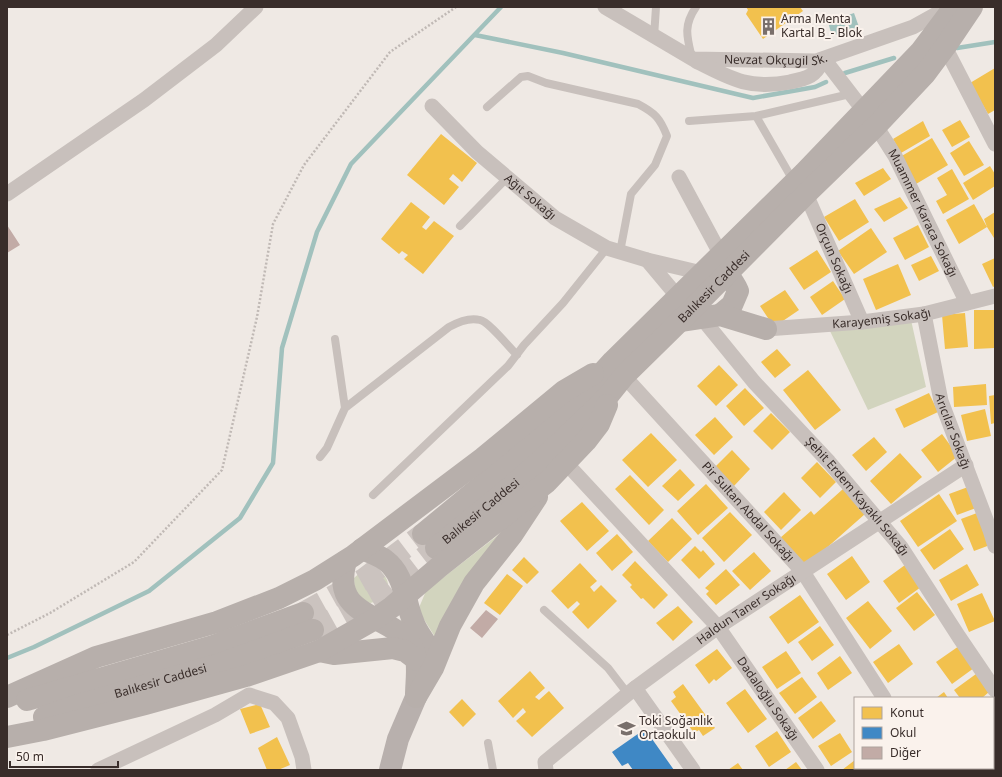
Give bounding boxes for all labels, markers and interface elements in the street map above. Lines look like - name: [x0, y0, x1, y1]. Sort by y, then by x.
- place label: Arma Menta Kartal B_- Blok: [781, 10, 863, 41]
- building icon: Arma Menta Kartal B_- Blok: [758, 16, 778, 36]
- street label: Nevzat Okçugil Sk.: [724, 49, 830, 69]
- street label: Muammer Karaca Sokağı: [884, 145, 962, 280]
- street label: Ağıt Sokağı: [501, 170, 560, 223]
- street label: Orçun Sokağı: [812, 220, 857, 296]
- street label: Balıkesir Caddesi: [674, 246, 753, 326]
- street label: Karayemiş Sokağı: [832, 304, 933, 332]
- street label: Arıcılar Sokağı: [932, 392, 975, 472]
- street label: Şehit Erdem Kayaklı Sokağı: [802, 433, 913, 559]
- street label: Pir Sultan Abdal Sokağı: [698, 458, 799, 565]
- street label: Balıkesir Caddesi: [438, 474, 523, 548]
- street label: Haldun Taner Sokağı: [693, 569, 799, 648]
- street label: Dadaloğlu Sokağı: [733, 653, 803, 744]
- street label: Balıkesir Caddesi: [112, 659, 209, 702]
- legend: [854, 697, 994, 769]
- text: Konut: [890, 704, 925, 721]
- place label: Toki Soğanlık Ortaokulu: [639, 712, 713, 743]
- school or university icon: Toki Soğanlık Ortaokulu: [616, 718, 636, 738]
- text: Okul: [890, 724, 916, 741]
- scale bar: [10, 743, 118, 769]
- text: Diğer: [890, 744, 921, 761]
- text: 50 m: [16, 748, 44, 765]

